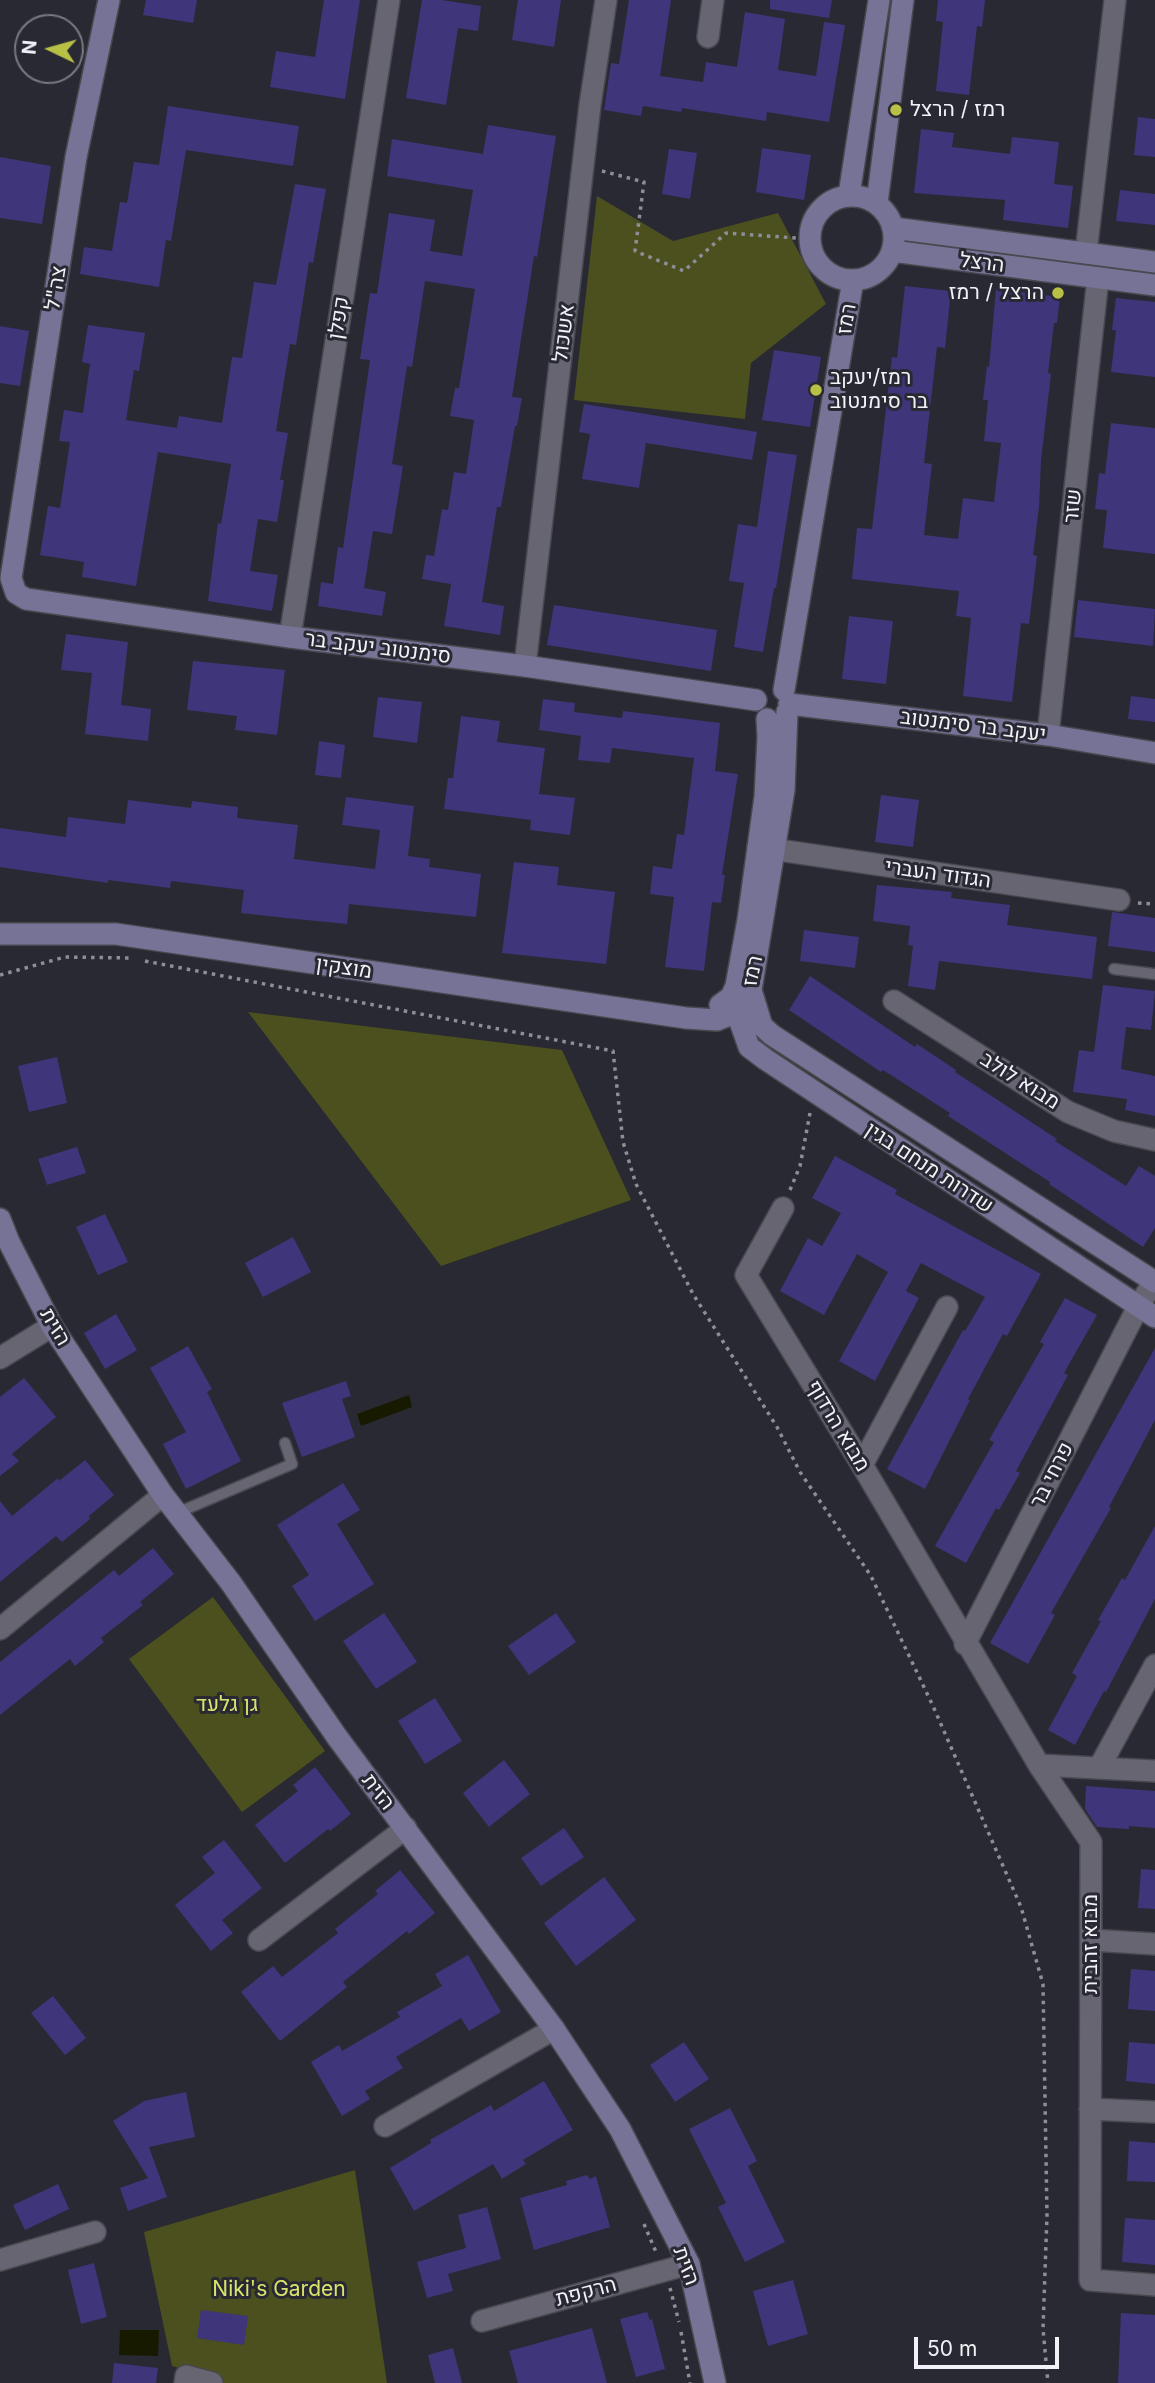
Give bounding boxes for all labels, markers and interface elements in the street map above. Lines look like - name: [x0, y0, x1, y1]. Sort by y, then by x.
- north arrow: [14, 14, 84, 84]
- text: N: [17, 39, 42, 56]
- place label: רמז / הרצל: [910, 97, 1005, 123]
- marker: רמז / הרצל: [888, 102, 904, 118]
- street label: הרצל: [958, 248, 1006, 278]
- street label: צה"ל: [40, 264, 72, 312]
- place label: הרצל / רמז: [949, 280, 1044, 306]
- marker: הרצל / רמז: [1050, 285, 1066, 301]
- street label: קפלן: [323, 295, 355, 341]
- street label: אשכול: [548, 302, 580, 364]
- street label: רמז: [832, 302, 862, 336]
- place label: רמז/יעקב בר סימנטוב: [830, 365, 928, 415]
- marker: רמז/יעקב בר סימנטוב: [808, 382, 824, 398]
- street label: שזר: [1059, 488, 1087, 524]
- street label: סימנטוב יעקב בר: [304, 627, 452, 669]
- street label: יעקב בר סימנטוב: [899, 705, 1047, 747]
- street label: הגדוד העברי: [883, 854, 993, 894]
- street label: מוצקין: [314, 952, 374, 984]
- street label: רמז: [737, 953, 769, 989]
- street label: מבוא לולב: [976, 1047, 1064, 1115]
- street label: שדרות מנחם בגין: [860, 1117, 998, 1219]
- street label: הזית: [34, 1304, 76, 1350]
- street label: מבוא הרדוף: [801, 1376, 875, 1476]
- street label: פרחי בר: [1025, 1438, 1079, 1512]
- park label: גן גלעד: [196, 1692, 258, 1718]
- street label: הזית: [356, 1769, 400, 1815]
- street label: מבוא זהבית: [1078, 1894, 1104, 1994]
- street label: הזית: [667, 2243, 705, 2289]
- street label: הרקפת: [553, 2272, 619, 2312]
- park label: Niki's Garden: [212, 2277, 346, 2303]
- scale bar: [917, 2324, 1062, 2368]
- text: 50 m: [927, 2336, 977, 2361]

